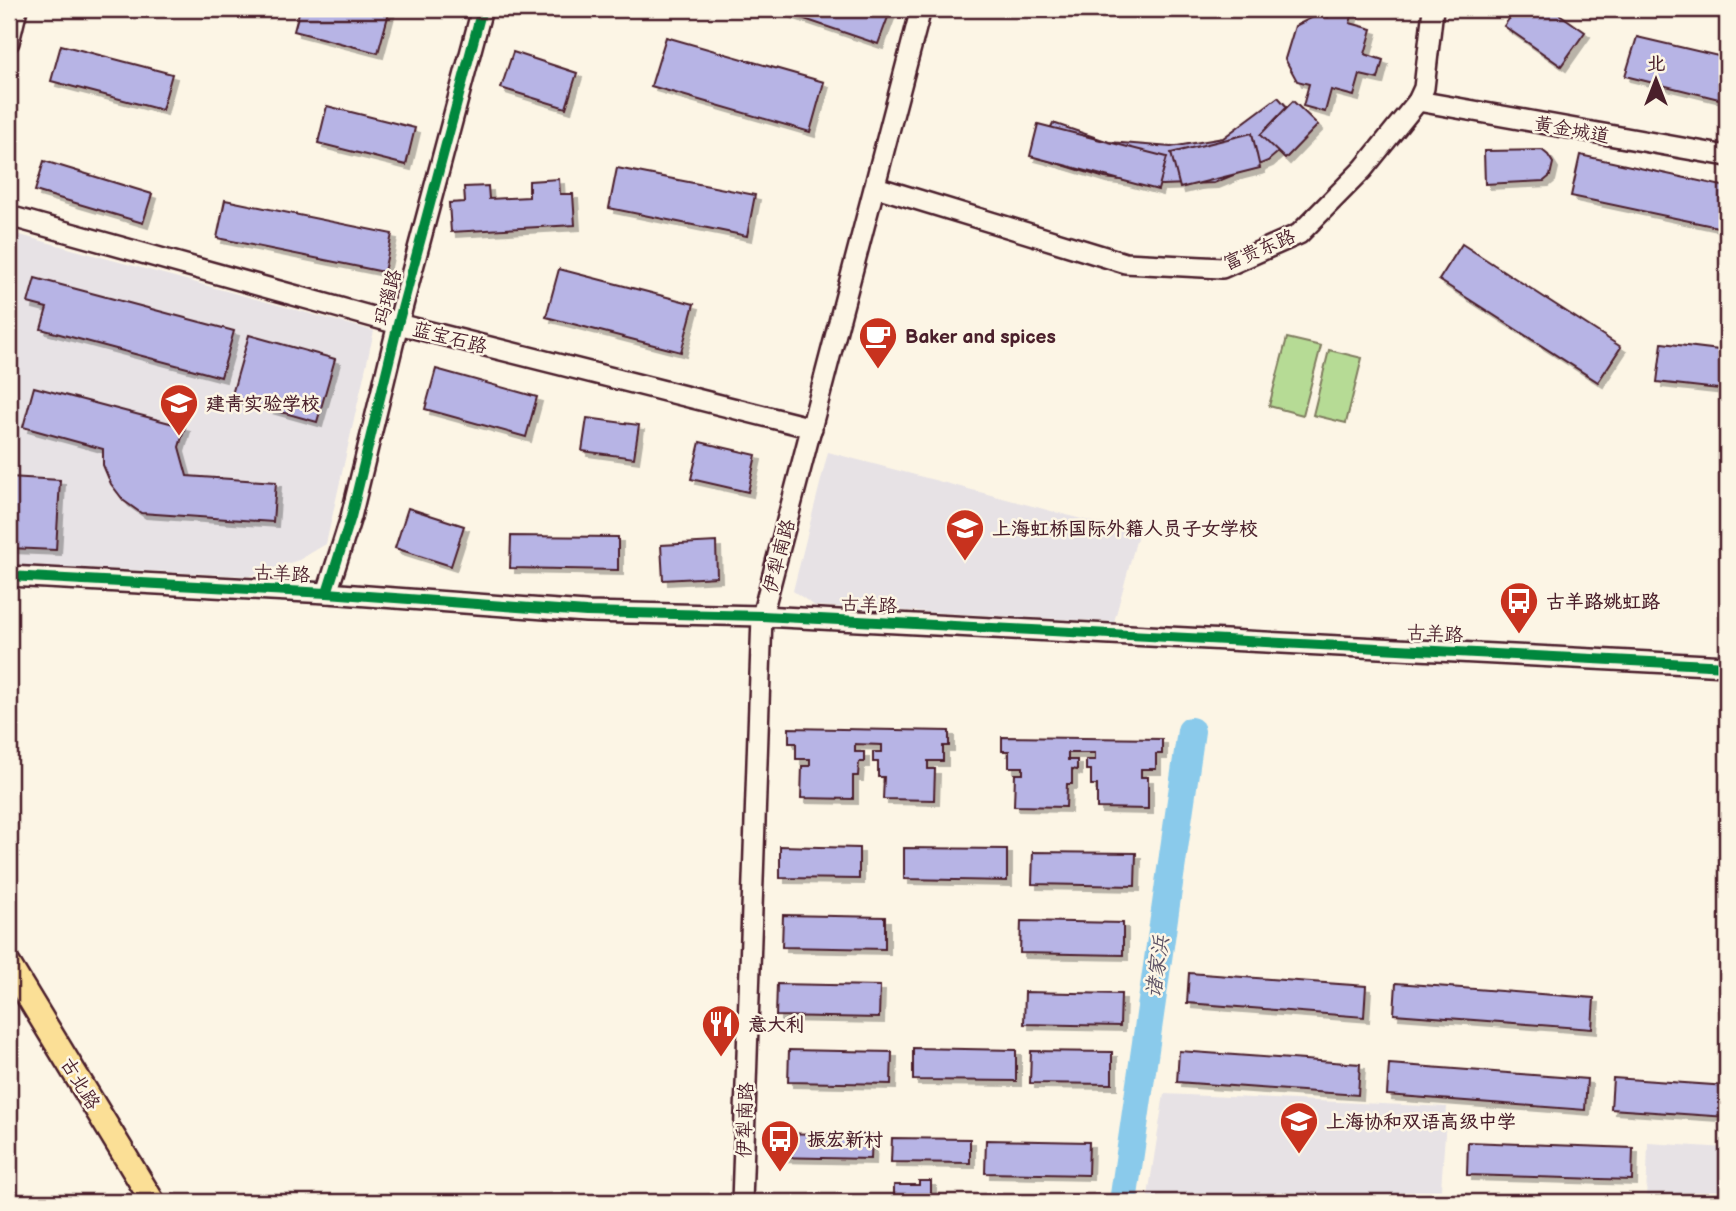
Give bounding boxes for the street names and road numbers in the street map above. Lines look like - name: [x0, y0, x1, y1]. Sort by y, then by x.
- street label: 黄金城道: [1532, 113, 1611, 148]
- street label: 富贵东路: [1220, 225, 1299, 276]
- street label: 玛瑙路: [370, 267, 407, 328]
- street label: 蓝宝石路: [410, 318, 489, 359]
- street label: 伊犁南路: [759, 517, 800, 596]
- street label: 古羊路: [253, 562, 311, 587]
- street label: 古羊路: [840, 593, 898, 618]
- street label: 古羊路: [1406, 622, 1464, 647]
- street label: 古北路: [55, 1053, 104, 1114]
- street label: 伊犁南路: [733, 1082, 758, 1158]

